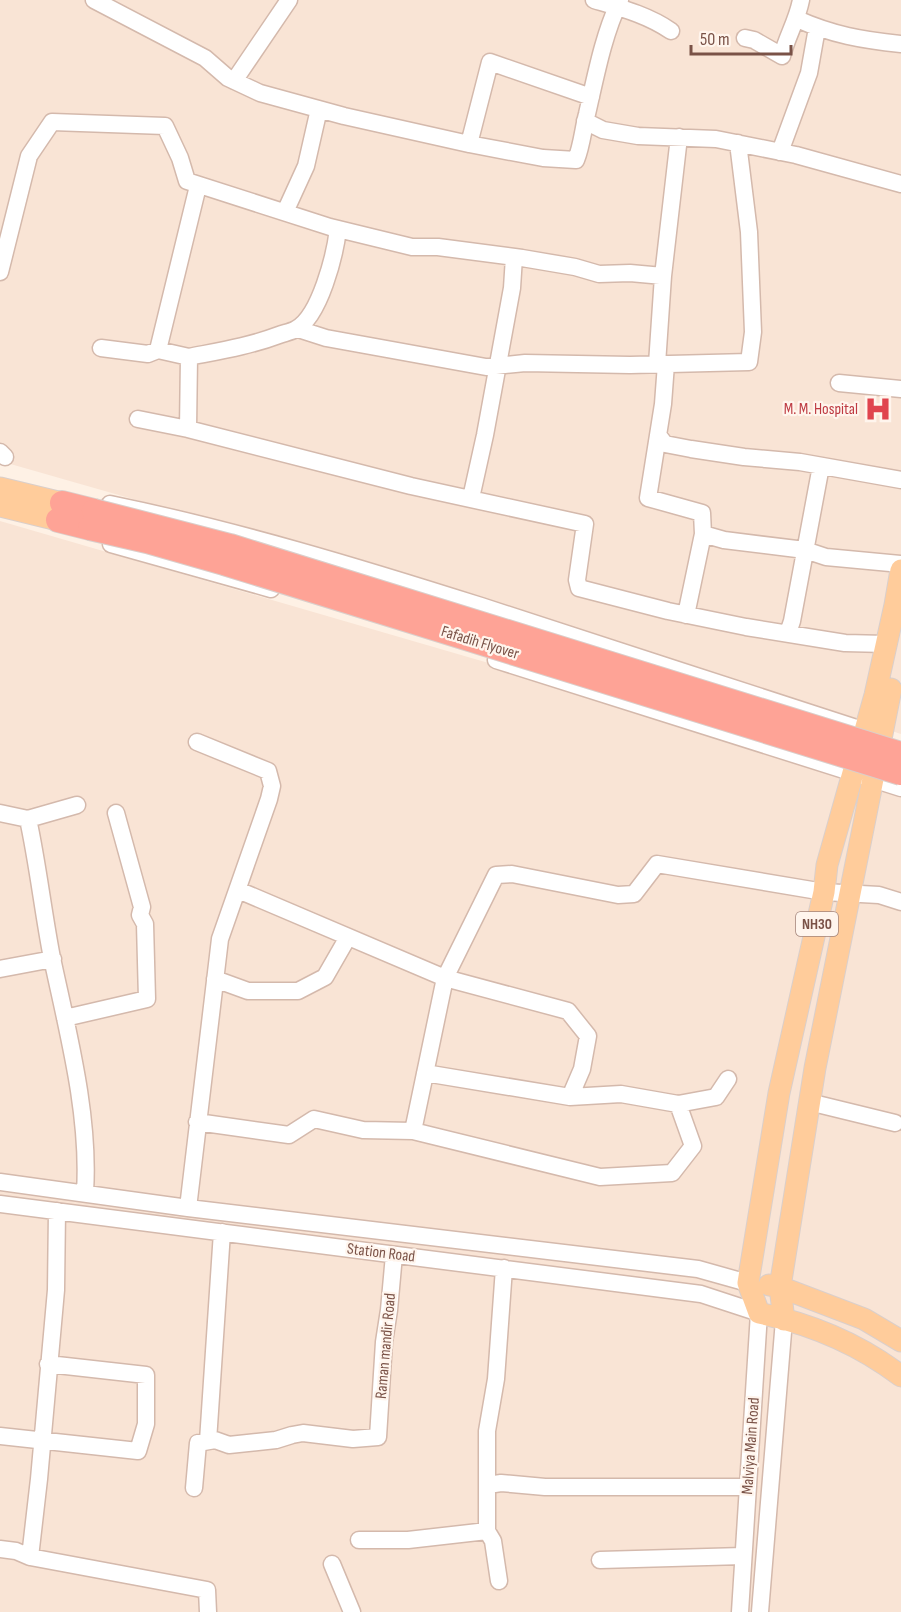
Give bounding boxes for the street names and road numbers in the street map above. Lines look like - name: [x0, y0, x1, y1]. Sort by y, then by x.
- street label: Fafadih Flyover: [439, 622, 522, 664]
- road number: NH30: [796, 912, 838, 936]
- street label: Station Road: [346, 1239, 416, 1267]
- street label: Raman mandir Road: [372, 1292, 400, 1400]
- street label: Malviya Main Road: [738, 1397, 764, 1495]

